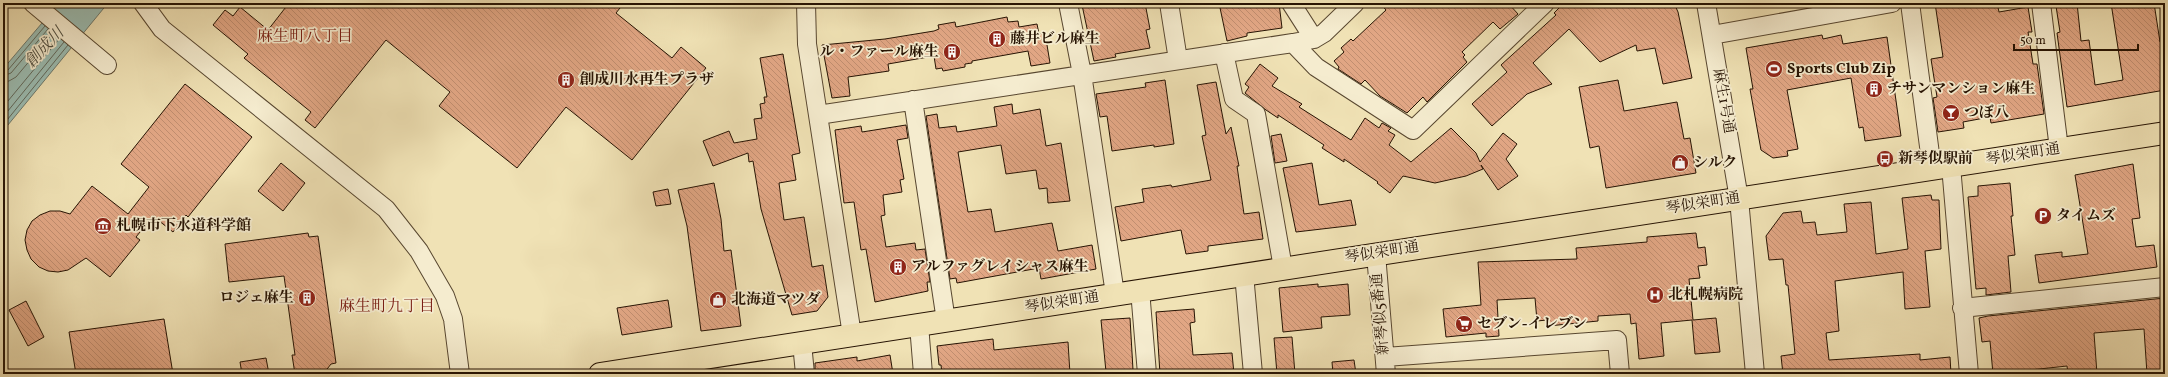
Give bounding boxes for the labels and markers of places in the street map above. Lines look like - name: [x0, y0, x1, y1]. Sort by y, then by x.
- building icon: 藤井ビル麻生: [987, 29, 1007, 49]
- place label: 藤井ビル麻生: [1010, 29, 1100, 50]
- place label: ル・ファール麻生: [820, 42, 939, 63]
- building icon: ル・ファール麻生: [942, 42, 962, 62]
- sports icon: Sports Club Zip: [1764, 59, 1784, 79]
- place label: Sports Club Zip: [1787, 59, 1896, 80]
- building icon: 創成川水再生プラザ: [556, 70, 576, 90]
- place label: 創成川水再生プラザ: [579, 70, 714, 91]
- building icon: チサンマンション麻生: [1864, 79, 1884, 99]
- place label: チサンマンション麻生: [1887, 79, 2036, 100]
- bar icon: つぼ八: [1941, 103, 1961, 123]
- place label: つぼ八: [1964, 103, 2009, 124]
- bus stop icon: 新琴似駅前: [1875, 149, 1895, 169]
- place label: 新琴似駅前: [1898, 149, 1973, 170]
- shop icon: シルク: [1670, 153, 1690, 173]
- place label: シルク: [1693, 153, 1737, 174]
- parking icon: タイムズ: [2033, 206, 2053, 226]
- place label: タイムズ: [2056, 206, 2116, 227]
- museum icon: 札幌市下水道科学館: [93, 216, 113, 236]
- place label: 札幌市下水道科学館: [116, 216, 251, 237]
- building icon: アルファグレイシャス麻生: [888, 257, 908, 277]
- place label: アルファグレイシャス麻生: [911, 257, 1089, 278]
- hospital icon: 北札幌病院: [1645, 285, 1665, 305]
- place label: 北札幌病院: [1668, 285, 1743, 306]
- place label: ロジェ麻生: [219, 288, 294, 309]
- building icon: ロジェ麻生: [297, 288, 317, 308]
- shop icon: 北海道マツダ: [708, 290, 728, 310]
- place label: 北海道マツダ: [731, 290, 820, 311]
- supermarket icon: セブン-イレブン: [1454, 314, 1474, 334]
- place label: セブン-イレブン: [1477, 314, 1587, 335]

